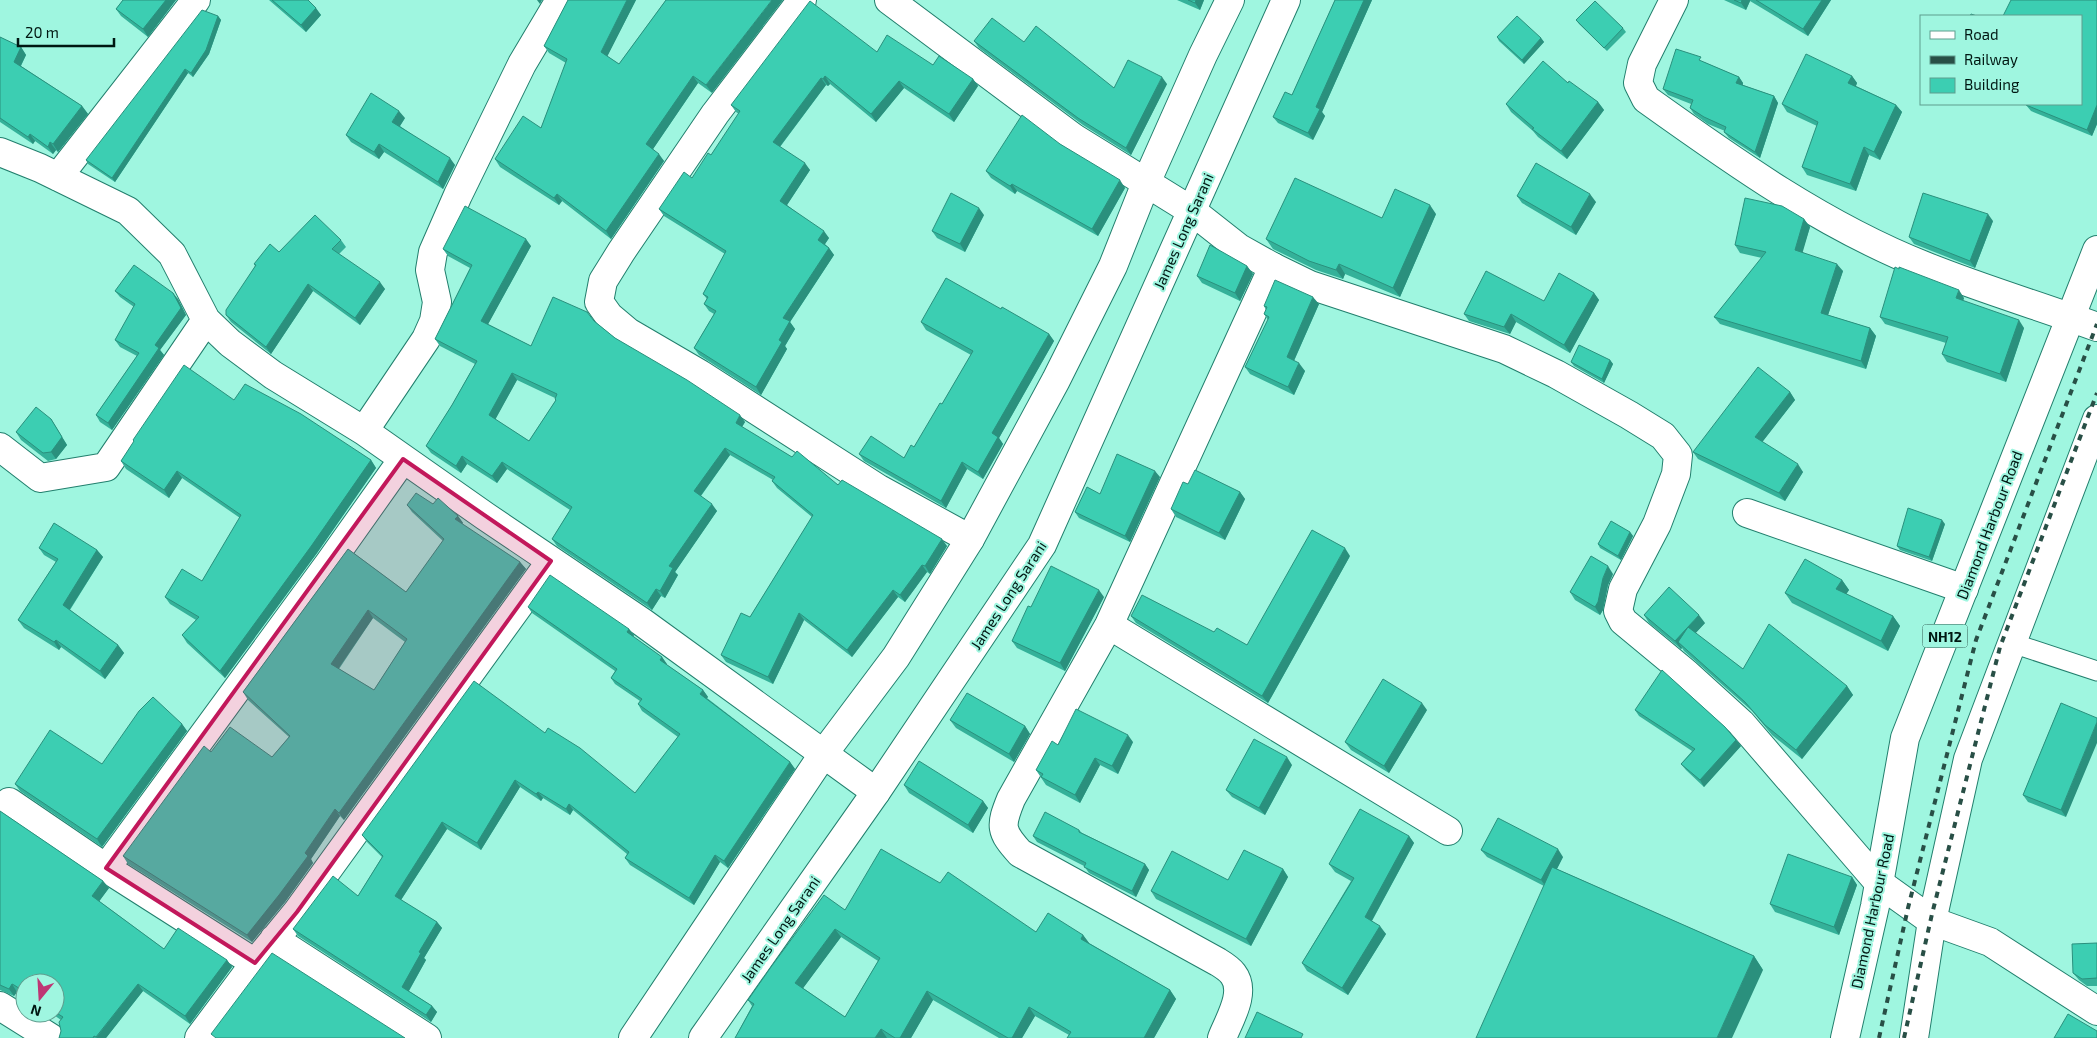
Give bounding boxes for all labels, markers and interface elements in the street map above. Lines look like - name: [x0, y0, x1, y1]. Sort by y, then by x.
- scale bar: [18, 15, 114, 47]
- legend: [1920, 15, 2082, 105]
- text: 20 m: [25, 23, 59, 41]
- text: Road: [1964, 25, 1999, 43]
- text: Railway: [1964, 50, 2018, 68]
- text: Building: [1964, 75, 2020, 93]
- street label: James Long Sarani: [1149, 170, 1217, 292]
- street label: Diamond Harbour Road: [1952, 448, 2026, 602]
- street label: James Long Sarani: [966, 537, 1050, 653]
- road number: NH12: [1922, 624, 1968, 648]
- street label: Diamond Harbour Road: [1847, 832, 1897, 990]
- street label: James Long Sarani: [737, 872, 823, 986]
- north arrow: [15, 973, 65, 1023]
- text: N: [28, 1001, 43, 1020]

